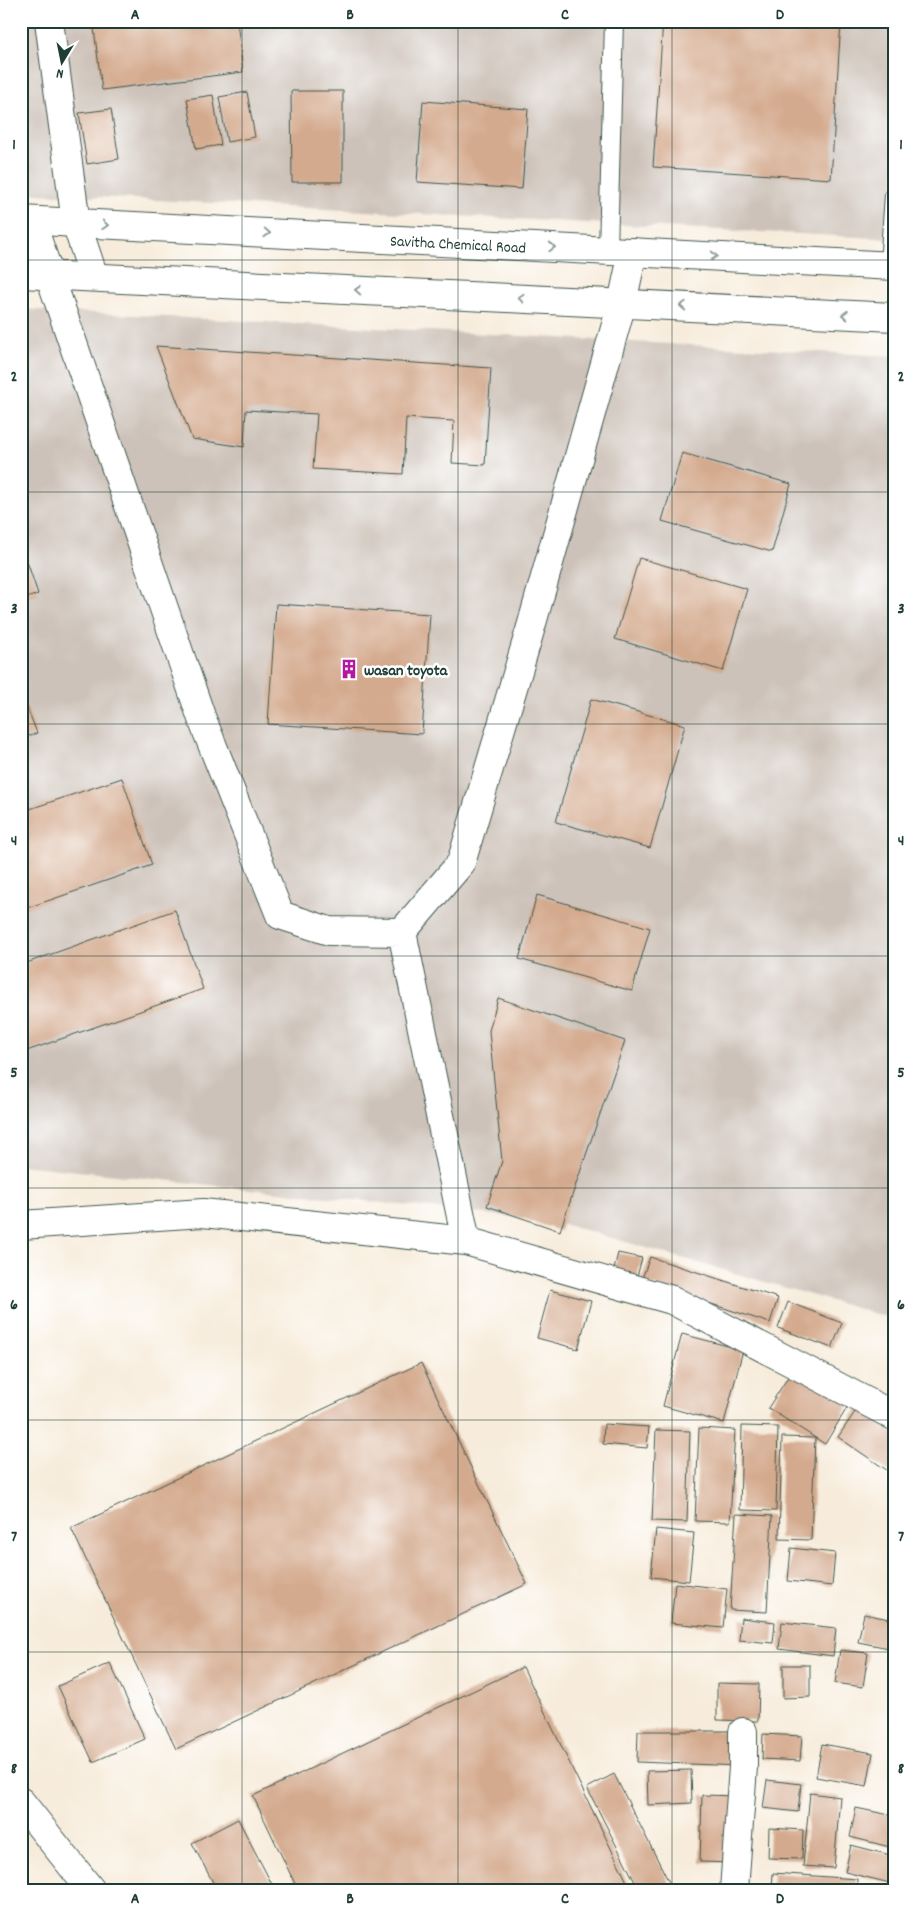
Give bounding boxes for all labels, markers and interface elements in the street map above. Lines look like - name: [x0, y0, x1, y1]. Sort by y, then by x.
- text: A: [131, 4, 140, 27]
- text: B: [346, 4, 354, 27]
- text: C: [561, 4, 569, 27]
- text: D: [776, 4, 785, 27]
- north arrow: [38, 38, 88, 88]
- text: N: [55, 62, 65, 83]
- text: 1: [12, 134, 16, 157]
- text: 1: [899, 134, 903, 157]
- one-way arrow: [101, 219, 109, 230]
- one-way arrow: [263, 227, 271, 238]
- street label: Savitha Chemical Road: [389, 230, 526, 261]
- one-way arrow: [548, 242, 556, 253]
- one-way arrow: [710, 251, 718, 261]
- one-way arrow: [354, 285, 362, 295]
- one-way arrow: [516, 292, 524, 303]
- one-way arrow: [679, 300, 687, 311]
- one-way arrow: [841, 309, 849, 320]
- text: 2: [11, 366, 18, 389]
- text: 2: [898, 366, 905, 389]
- text: 3: [10, 598, 18, 621]
- text: 3: [897, 598, 905, 621]
- building icon: wasan toyota: [338, 658, 360, 680]
- place label: wasan toyota: [364, 660, 449, 683]
- text: 4: [11, 830, 17, 853]
- text: 4: [898, 830, 904, 853]
- text: 5: [10, 1062, 18, 1085]
- text: 5: [897, 1062, 905, 1085]
- text: 6: [10, 1294, 18, 1317]
- text: 6: [897, 1294, 905, 1317]
- text: 7: [11, 1526, 17, 1549]
- text: 7: [898, 1526, 904, 1549]
- text: 8: [11, 1758, 18, 1781]
- text: 8: [898, 1758, 905, 1781]
- text: A: [131, 1888, 140, 1911]
- text: B: [346, 1888, 354, 1911]
- text: C: [561, 1888, 569, 1911]
- text: D: [776, 1888, 785, 1911]

